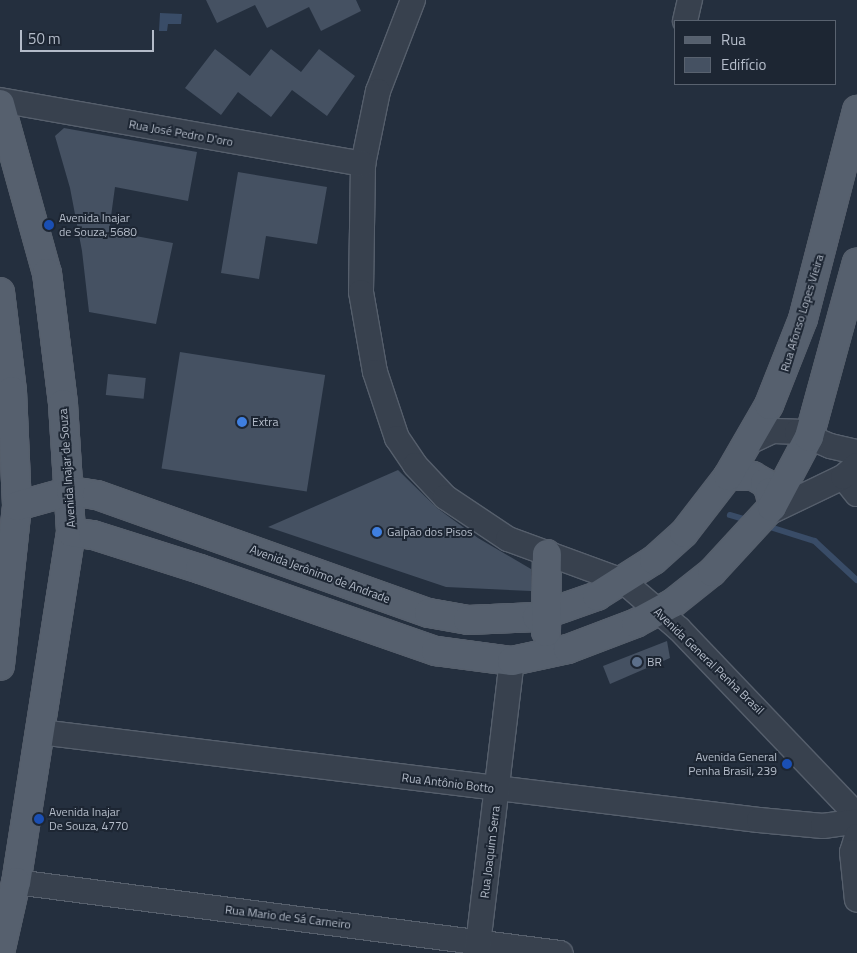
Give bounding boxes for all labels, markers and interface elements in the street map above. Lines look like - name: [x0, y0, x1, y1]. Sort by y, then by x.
- scale bar: [22, 20, 156, 52]
- legend: [674, 20, 837, 85]
- text: 50 m: [28, 27, 61, 50]
- text: Rua: [721, 28, 746, 51]
- text: Edifício: [721, 53, 766, 76]
- street label: Rua José Pedro D'oro: [128, 117, 234, 149]
- place label: Avenida Inajar de Souza, 5680: [59, 211, 137, 239]
- marker: Avenida Inajar de Souza, 5680: [43, 219, 55, 231]
- street label: Rua Afonso Lopes Vieira: [777, 253, 827, 373]
- street label: Avenida Inajar de Souza: [56, 408, 78, 528]
- place label: Extra: [252, 415, 278, 429]
- marker: Extra: [236, 416, 248, 428]
- place label: Galpão dos Pisos: [387, 525, 473, 539]
- marker: Galpão dos Pisos: [371, 526, 383, 538]
- street label: Avenida Jerônimo de Andrade: [248, 542, 392, 606]
- street label: Avenida General Penha Brasil: [651, 605, 767, 717]
- place label: BR: [647, 655, 662, 669]
- marker: BR: [631, 656, 643, 668]
- place label: Avenida General Penha Brasil, 239: [688, 750, 777, 778]
- marker: Avenida General Penha Brasil, 239: [781, 758, 793, 770]
- street label: Rua Antônio Botto: [401, 770, 495, 796]
- place label: Avenida Inajar De Souza, 4770: [49, 805, 128, 833]
- street label: Rua Joaquim Serra: [477, 805, 503, 899]
- marker: Avenida Inajar De Souza, 4770: [33, 813, 45, 825]
- street label: Rua Mario de Sá Carneiro: [224, 902, 352, 932]

